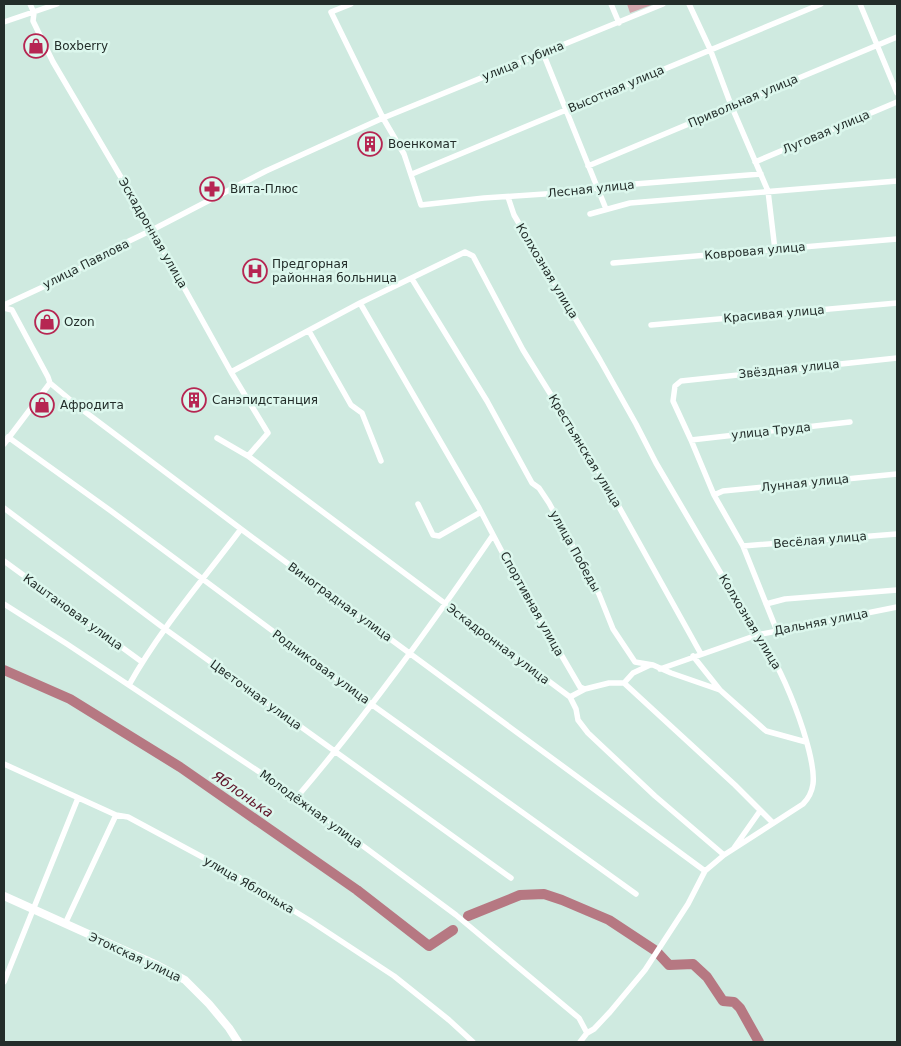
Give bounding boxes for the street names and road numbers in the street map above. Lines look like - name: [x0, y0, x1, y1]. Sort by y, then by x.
- street label: улица Губина: [480, 38, 566, 84]
- street label: Высотная улица: [566, 62, 666, 116]
- street label: Привольная улица: [686, 72, 800, 130]
- street label: Луговая улица: [780, 107, 872, 157]
- street label: Эскадронная улица: [116, 175, 190, 291]
- street label: Лесная улица: [547, 177, 635, 201]
- street label: Колхозная улица: [513, 221, 581, 321]
- street label: улица Павлова: [41, 236, 131, 292]
- street label: Ковровая улица: [704, 240, 806, 262]
- street label: Красивая улица: [723, 303, 825, 325]
- street label: Звёздная улица: [738, 357, 840, 381]
- street label: Крестьянская улица: [546, 392, 624, 510]
- street label: улица Труда: [731, 420, 811, 442]
- street label: Лунная улица: [760, 471, 850, 495]
- street label: улица Победы: [547, 508, 603, 594]
- street label: Весёлая улица: [773, 529, 867, 551]
- street label: Спортивная улица: [497, 549, 567, 659]
- street label: Виноградная улица: [285, 560, 395, 644]
- street label: Каштановая улица: [20, 571, 126, 653]
- street label: Колхозная улица: [716, 572, 784, 672]
- street label: Эскадронная улица: [444, 601, 552, 687]
- street label: Дальняя улица: [773, 606, 869, 638]
- street label: Родниковая улица: [270, 627, 372, 707]
- street label: Цветочная улица: [208, 657, 304, 733]
- street label: Молодёжная улица: [257, 767, 365, 851]
- street label: улица Яблонька: [201, 853, 297, 917]
- street label: Этокская улица: [87, 929, 183, 985]

